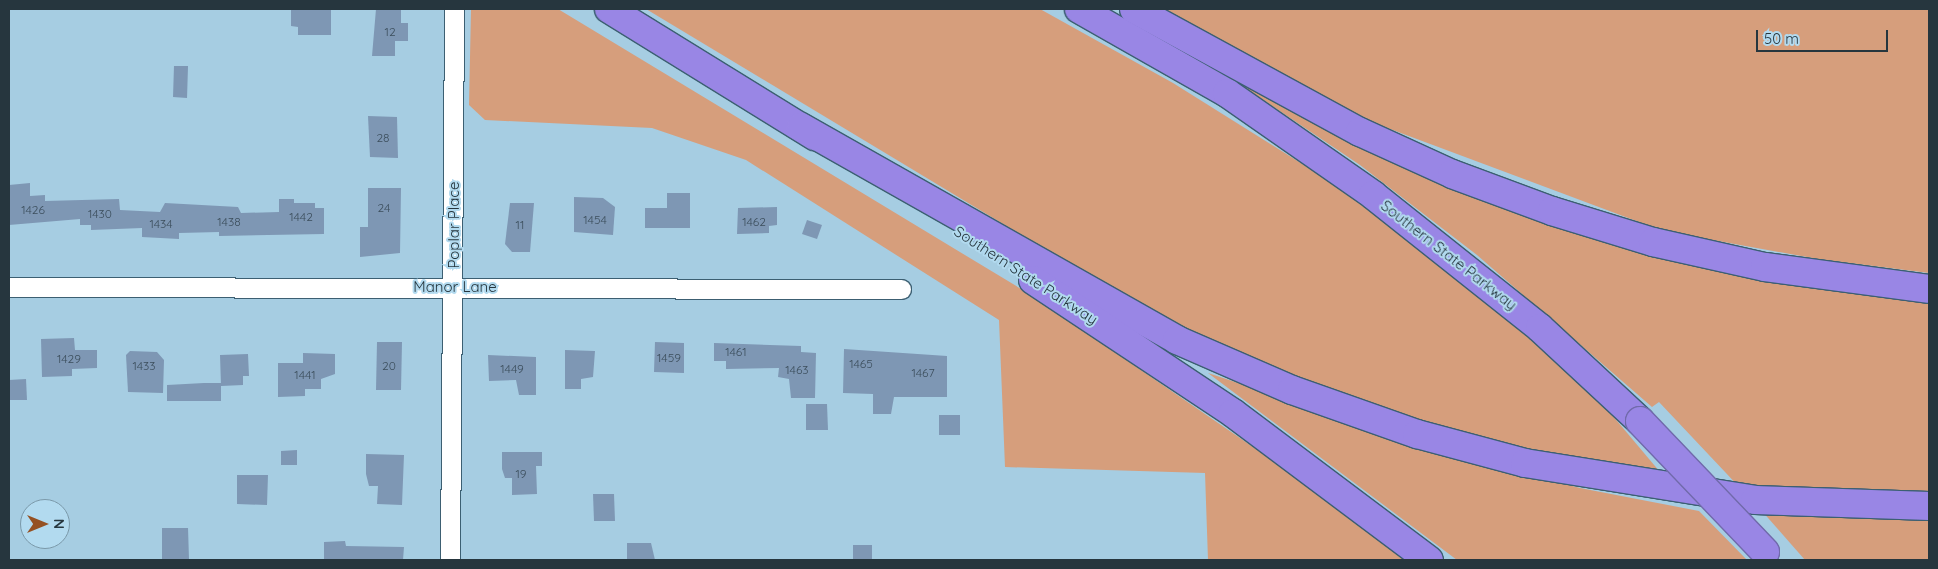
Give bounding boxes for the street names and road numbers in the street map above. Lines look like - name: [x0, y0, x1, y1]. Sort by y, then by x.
- street label: Poplar Place: [445, 181, 463, 269]
- street label: Southern State Parkway: [1377, 196, 1521, 314]
- street label: Southern State Parkway: [951, 222, 1101, 328]
- street label: Manor Lane: [413, 278, 497, 296]

